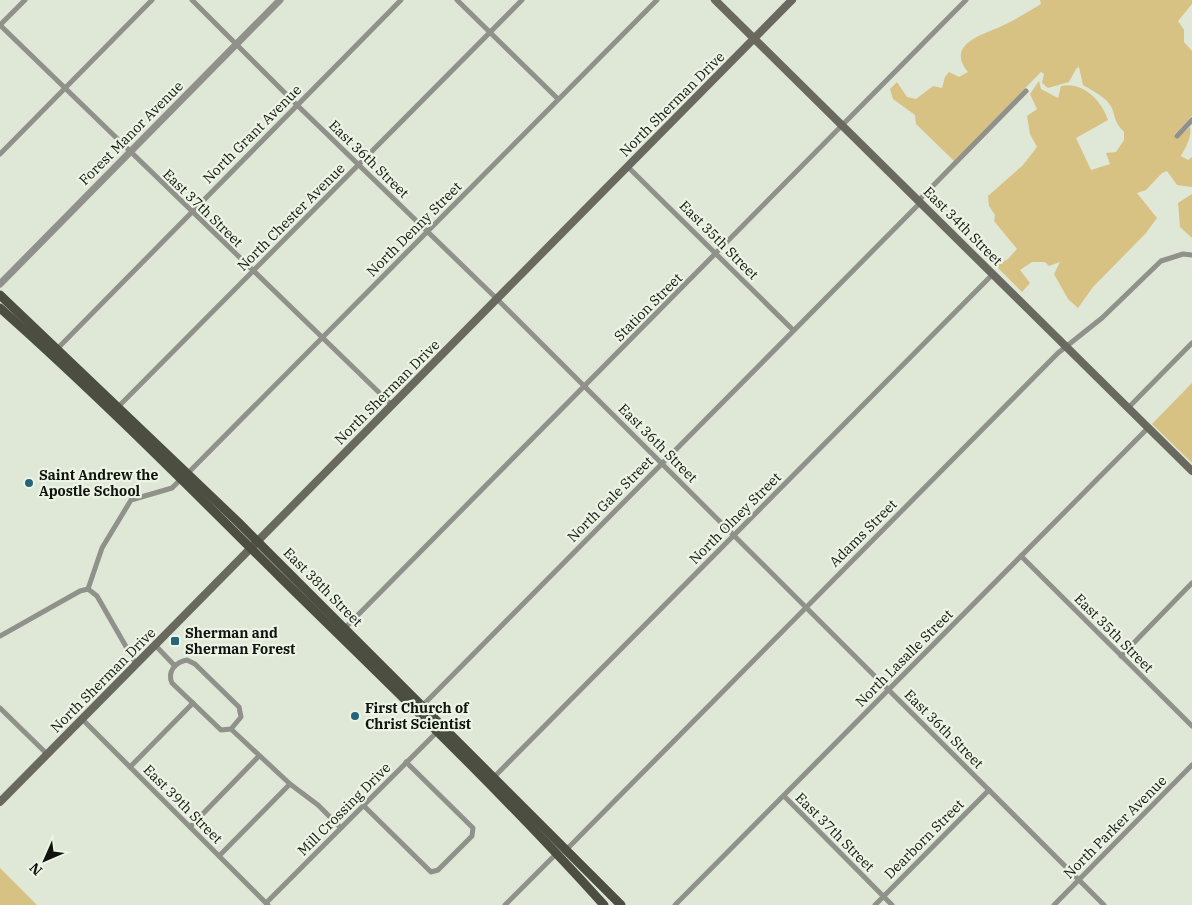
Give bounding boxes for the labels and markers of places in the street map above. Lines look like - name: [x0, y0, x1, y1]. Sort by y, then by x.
- place label: Saint Andrew the Apostle School: [39, 466, 158, 500]
- marker: Saint Andrew the Apostle School: [23, 477, 35, 489]
- place label: Sherman and Sherman Forest: [185, 624, 295, 658]
- marker: Sherman and Sherman Forest: [169, 635, 181, 647]
- place label: First Church of Christ Scientist: [365, 699, 471, 733]
- marker: First Church of Christ Scientist: [349, 710, 361, 722]

